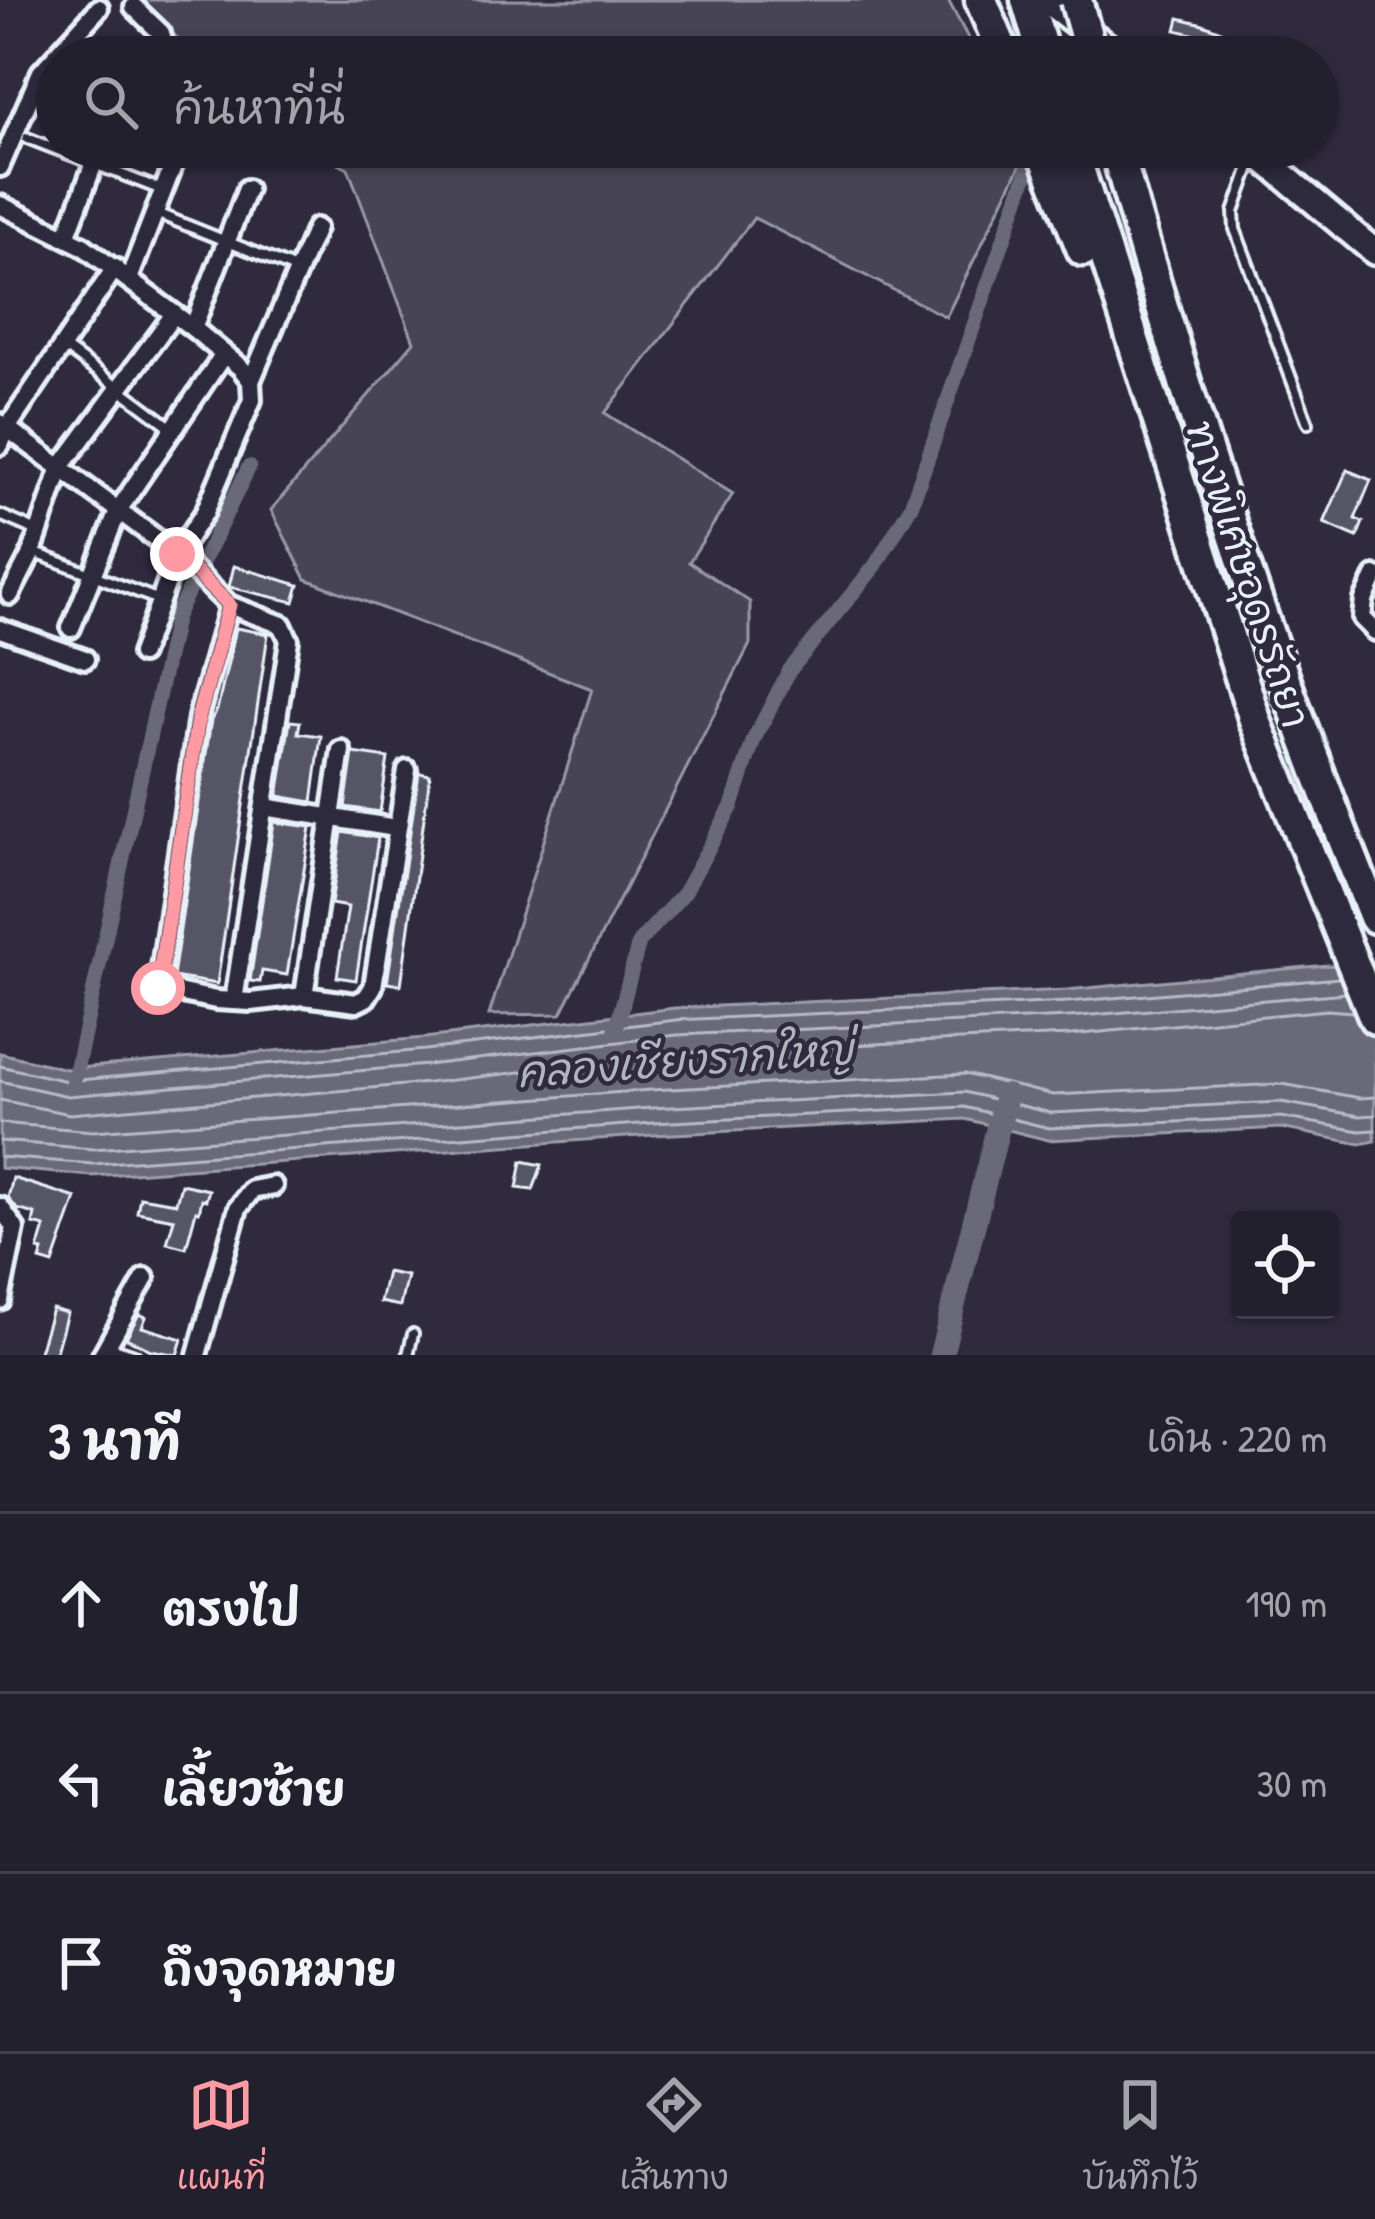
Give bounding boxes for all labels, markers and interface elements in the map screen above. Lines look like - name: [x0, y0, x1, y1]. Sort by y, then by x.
- search box: [36, 36, 1339, 168]
- icon: search: [78, 69, 144, 135]
- text: ค้นหาที่นี่: [174, 77, 345, 138]
- street label: ทางพิเศษอุดรรัถยา: [1171, 414, 1324, 735]
- route end: [150, 527, 204, 581]
- route start: [131, 961, 185, 1015]
- water label: คลองเชียงรากใหญ่: [515, 1019, 862, 1100]
- map controls: [1231, 1211, 1339, 1319]
- button: locate: [1231, 1211, 1339, 1319]
- text: 3 นาที: [48, 1406, 181, 1475]
- text: เดิน · 220 m: [1147, 1411, 1327, 1464]
- icon: ahead: [48, 1570, 114, 1636]
- text: 190 m: [1246, 1576, 1327, 1629]
- text: ตรงไป: [162, 1578, 300, 1639]
- icon: left: [48, 1750, 114, 1816]
- text: 30 m: [1257, 1756, 1327, 1809]
- text: เลี้ยวซ้าย: [162, 1758, 345, 1819]
- icon: arrive: [48, 1930, 114, 1996]
- text: ถึงจุดหมาย: [162, 1938, 397, 1999]
- tab: แผนที่: [177, 2072, 266, 2202]
- tab: เส้นทาง: [619, 2072, 729, 2202]
- tab: บันทึกไว้: [1082, 2072, 1198, 2202]

